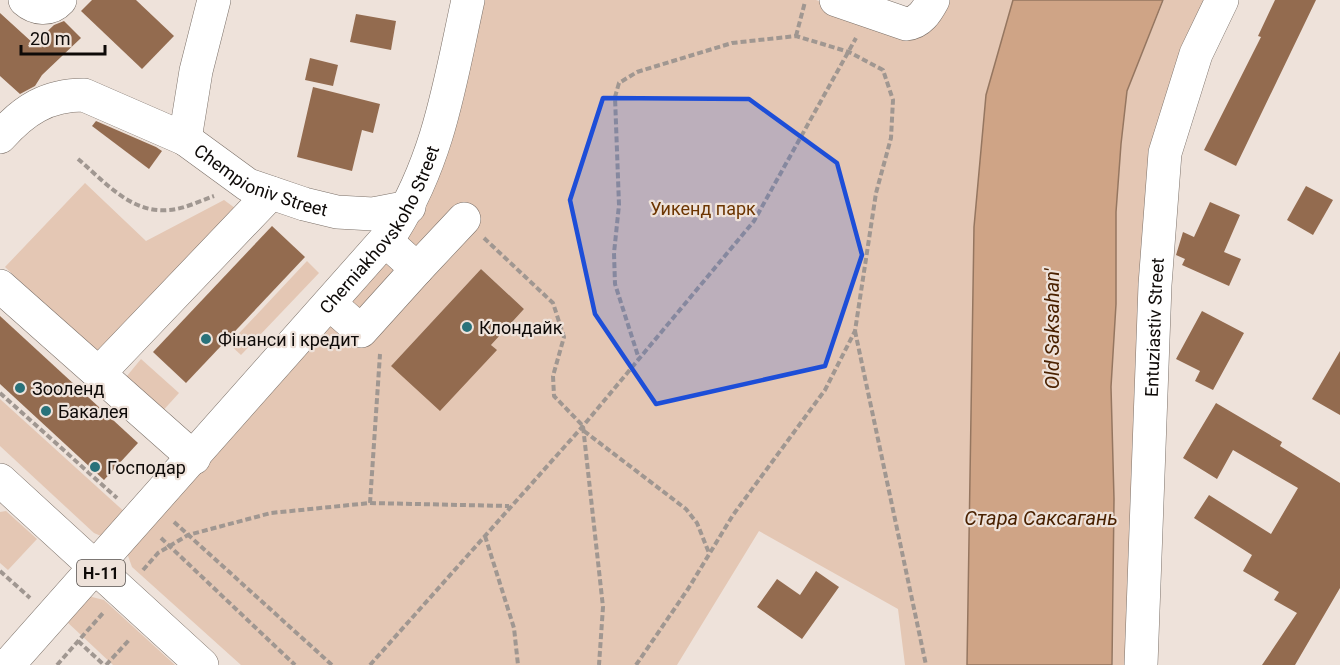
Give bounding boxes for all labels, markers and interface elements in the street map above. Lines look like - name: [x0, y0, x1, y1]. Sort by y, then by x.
- scale bar: [21, 18, 105, 56]
- text: 20 m: [30, 28, 70, 49]
- street label: Chempioniv Street: [191, 139, 330, 220]
- street label: Cherniakhovskoho Street: [315, 143, 443, 317]
- park label: Уикенд парк: [650, 198, 756, 219]
- street label: Entuziastiv Street: [1140, 257, 1168, 397]
- water label: Old Saksahan': [1040, 268, 1064, 389]
- place label: Клондайк: [479, 317, 563, 338]
- marker: Клондайк: [460, 320, 474, 334]
- place label: Фінанси і кредит: [218, 329, 360, 350]
- marker: Фінанси і кредит: [199, 332, 213, 346]
- place label: Зооленд: [32, 378, 104, 399]
- marker: Зооленд: [13, 381, 27, 395]
- place label: Бакалея: [58, 401, 129, 422]
- marker: Бакалея: [39, 404, 53, 418]
- place label: Господар: [107, 457, 186, 478]
- marker: Господар: [88, 460, 102, 474]
- water label: Стара Саксагань: [964, 506, 1118, 530]
- road number: Н-11: [77, 560, 125, 586]

